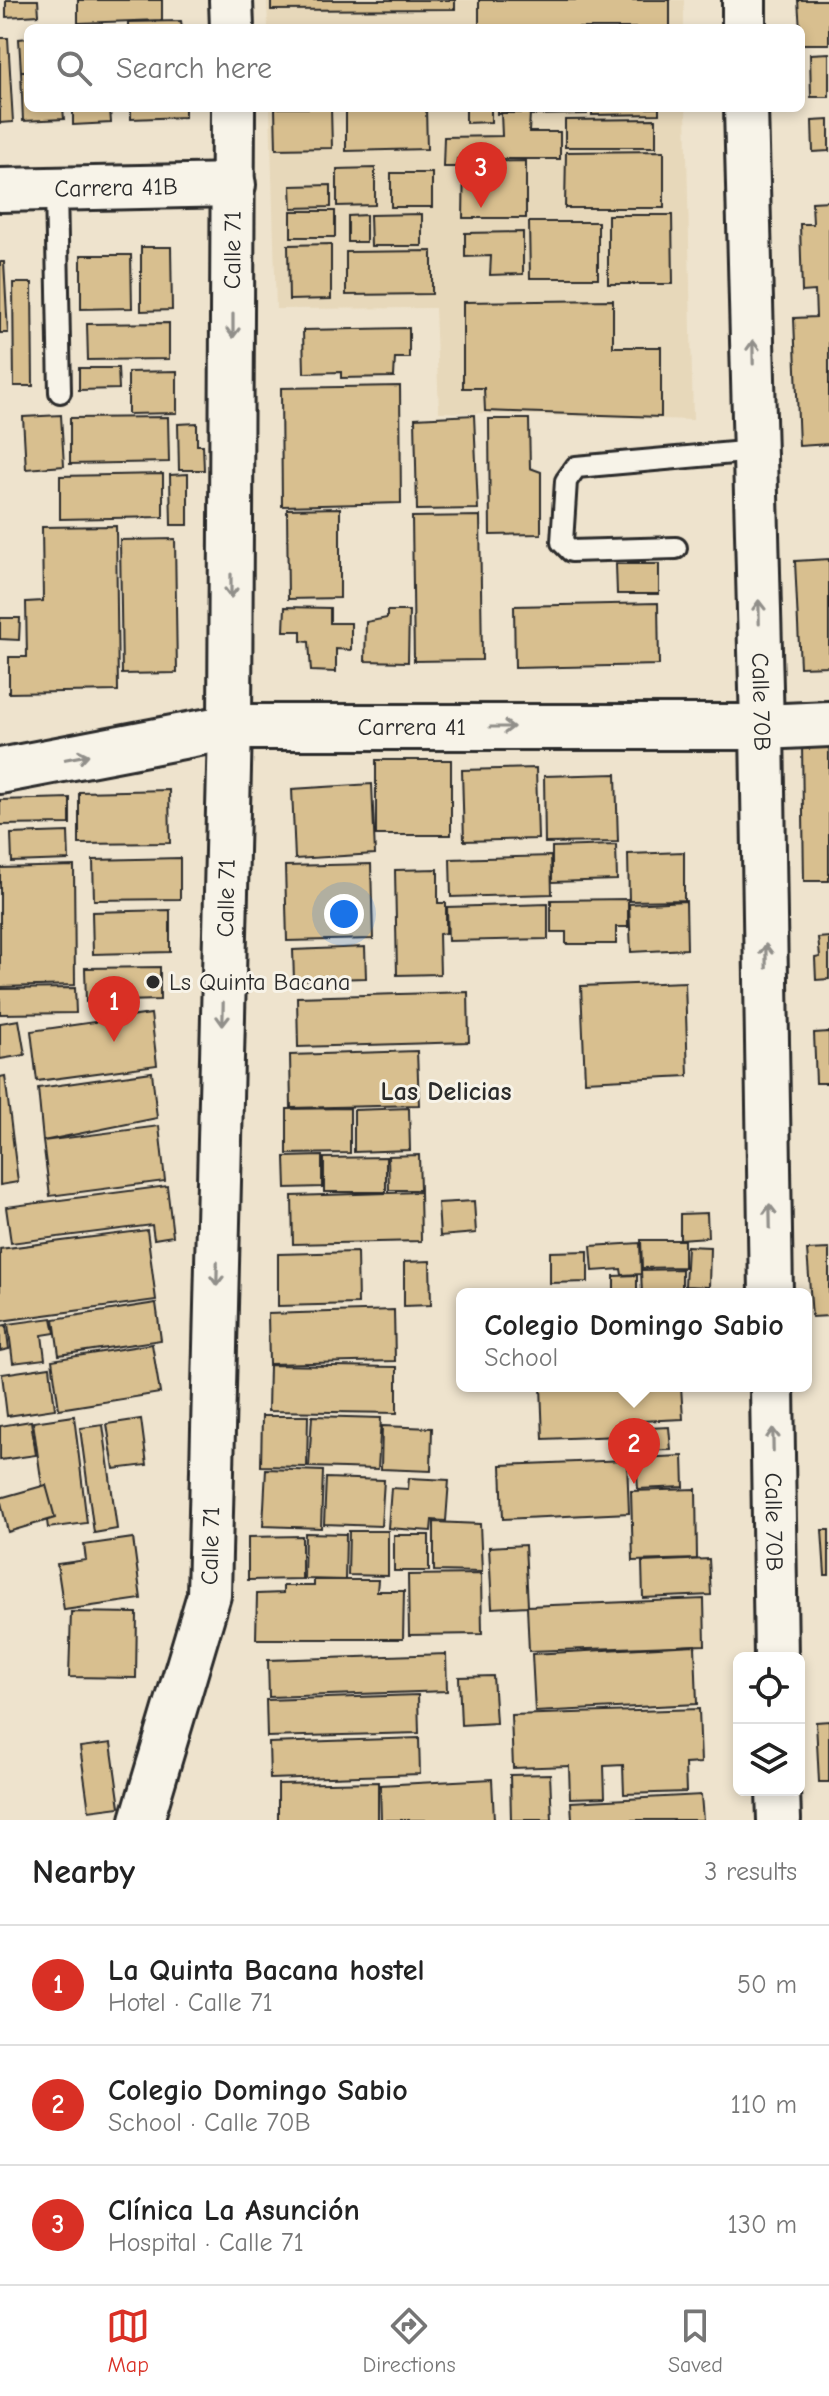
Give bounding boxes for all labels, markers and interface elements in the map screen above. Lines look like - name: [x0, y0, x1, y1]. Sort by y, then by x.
- search box: [24, 24, 805, 112]
- icon: search: [52, 46, 96, 90]
- text: Search here: [116, 51, 272, 86]
- pin: 3: [455, 142, 507, 208]
- street label: Carrera 41B: [54, 172, 178, 203]
- street label: Calle 71: [218, 211, 247, 289]
- one-way arrow: [225, 312, 240, 339]
- one-way arrow: [745, 339, 760, 366]
- one-way arrow: [223, 572, 239, 599]
- one-way arrow: [752, 599, 767, 626]
- street label: Calle 70B: [746, 652, 776, 751]
- street label: Carrera 41: [358, 713, 466, 741]
- one-way arrow: [488, 719, 515, 735]
- one-way arrow: [63, 748, 89, 763]
- street label: Calle 71: [211, 858, 241, 938]
- your location: [324, 894, 364, 934]
- one-way arrow: [758, 943, 774, 970]
- place label: Ls Quinta Bacana: [169, 968, 350, 996]
- marker: Ls Quinta Bacana: [144, 973, 162, 991]
- pin: 1: [88, 976, 140, 1042]
- one-way arrow: [215, 1000, 230, 1027]
- district label: Las Delicias: [380, 1077, 512, 1107]
- one-way arrow: [762, 1203, 777, 1230]
- one-way arrow: [209, 1260, 224, 1287]
- popup: [456, 1288, 812, 1392]
- text: Colegio Domingo Sabio: [484, 1308, 784, 1343]
- text: School: [484, 1343, 558, 1373]
- pin: 2: [608, 1418, 660, 1484]
- one-way arrow: [765, 1427, 781, 1454]
- street label: Calle 70B: [759, 1472, 789, 1571]
- street label: Calle 71: [195, 1506, 225, 1585]
- map controls: [733, 1652, 805, 1796]
- button: locate: [733, 1652, 805, 1724]
- button: layers: [733, 1724, 805, 1796]
- text: Nearby: [32, 1852, 135, 1892]
- text: 3 results: [704, 1857, 797, 1887]
- text: La Quinta Bacana hostel: [108, 1953, 424, 1988]
- text: 1: [53, 1970, 63, 2000]
- text: 50 m: [737, 1970, 797, 2000]
- text: Hotel · Calle 71: [108, 1988, 273, 2018]
- text: Colegio Domingo Sabio: [108, 2073, 408, 2108]
- text: 2: [52, 2090, 64, 2120]
- text: 110 m: [730, 2090, 797, 2120]
- text: School · Calle 70B: [108, 2108, 311, 2138]
- text: Clínica La Asunción: [108, 2193, 360, 2228]
- text: 3: [52, 2210, 64, 2240]
- text: 130 m: [728, 2210, 797, 2240]
- text: Hospital · Calle 71: [108, 2228, 304, 2258]
- tab: Map: [106, 2304, 150, 2378]
- tab: Directions: [363, 2304, 456, 2378]
- tab: Saved: [668, 2304, 723, 2378]

